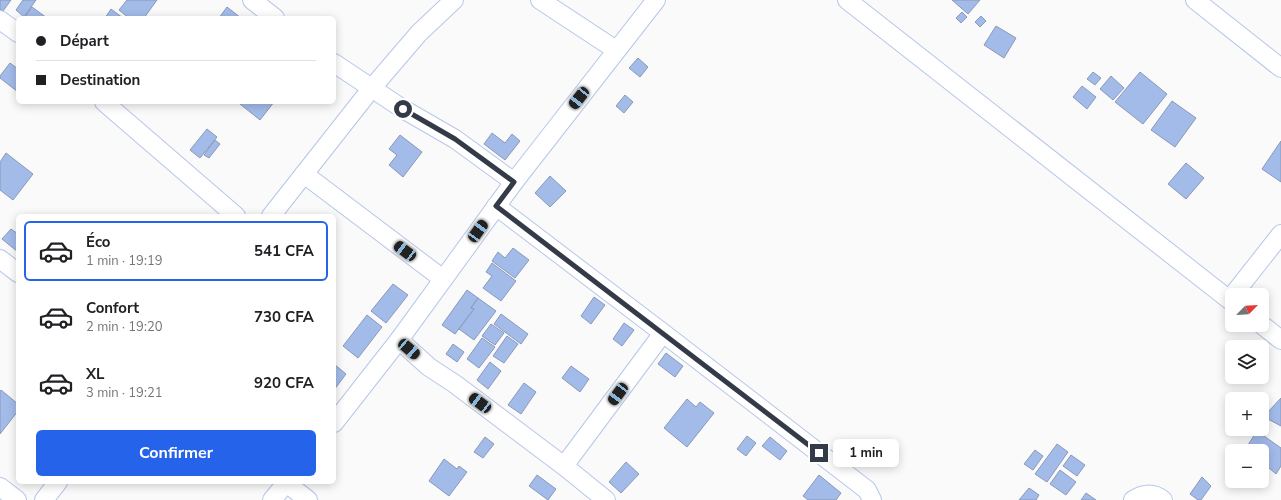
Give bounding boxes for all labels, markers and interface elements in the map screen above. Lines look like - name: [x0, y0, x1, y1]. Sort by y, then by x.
- text: Départ: [60, 31, 109, 51]
- text: Destination: [60, 70, 140, 90]
- car: [567, 85, 591, 111]
- route start: [394, 100, 412, 118]
- car: [466, 218, 490, 244]
- text: Éco: [86, 232, 110, 252]
- icon: car: [38, 233, 74, 269]
- car: [392, 239, 418, 263]
- text: 541 CFA: [254, 241, 314, 261]
- text: 1 min · 19:19: [86, 252, 162, 270]
- north arrow: [1225, 288, 1269, 332]
- map controls: [1225, 288, 1269, 488]
- text: Confort: [86, 298, 139, 318]
- icon: car: [38, 299, 74, 335]
- text: 730 CFA: [254, 307, 314, 327]
- text: 2 min · 19:20: [86, 318, 162, 336]
- car: [396, 337, 422, 361]
- button: layers: [1225, 340, 1269, 384]
- text: XL: [86, 364, 105, 384]
- icon: car: [38, 365, 74, 401]
- text: 920 CFA: [254, 373, 314, 393]
- car: [606, 381, 630, 407]
- text: 3 min · 19:21: [86, 384, 162, 402]
- car: [467, 391, 493, 415]
- button: +: [1225, 392, 1269, 436]
- button: Confirmer: [36, 430, 316, 476]
- callout: 1 min: [833, 439, 899, 467]
- route end: [810, 444, 828, 462]
- text: 1 min: [849, 444, 883, 462]
- button: −: [1225, 444, 1269, 488]

